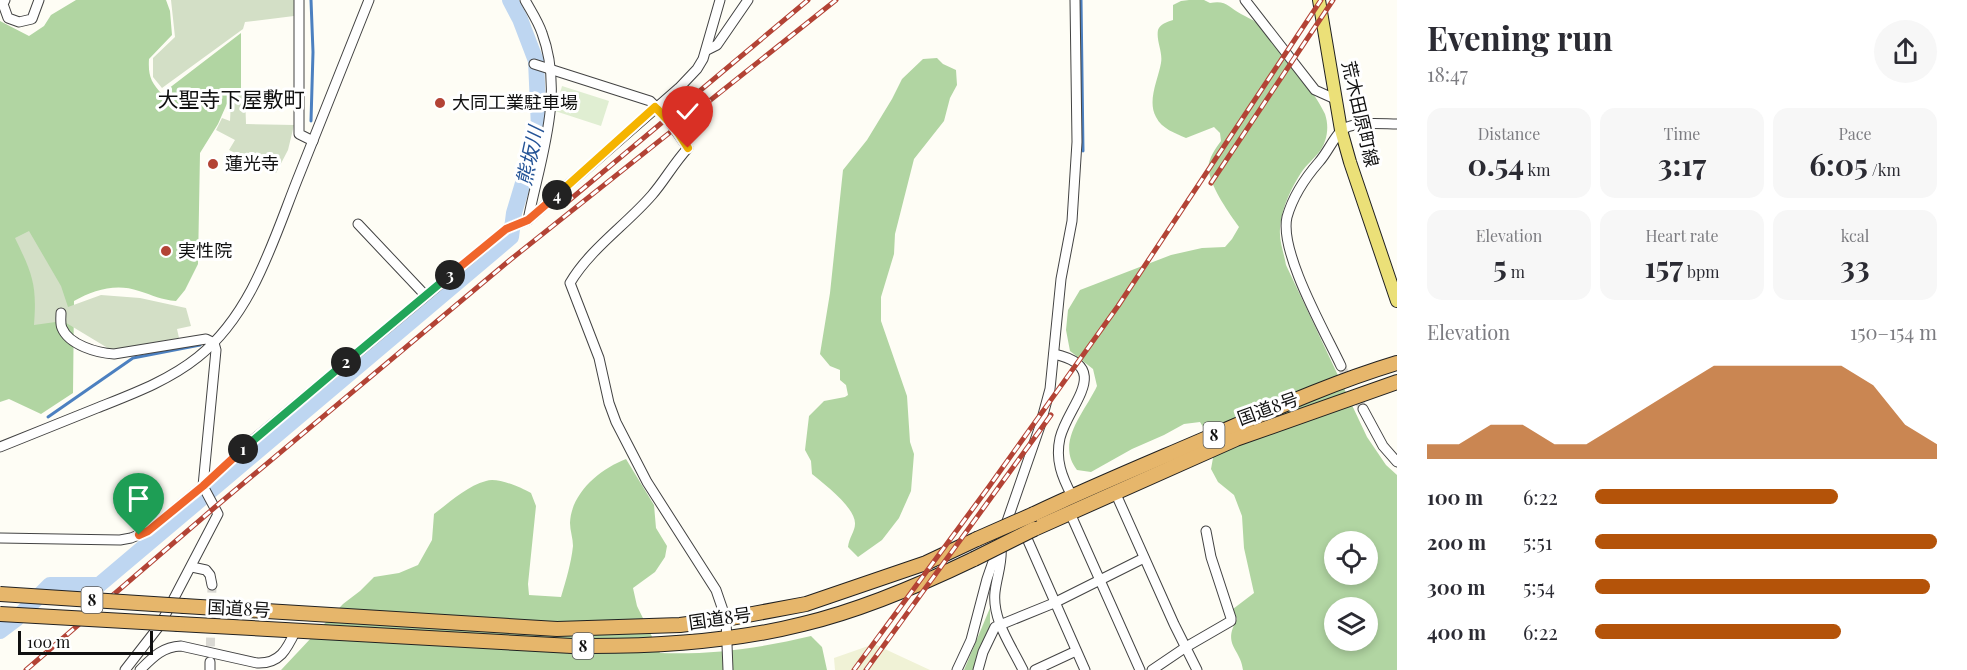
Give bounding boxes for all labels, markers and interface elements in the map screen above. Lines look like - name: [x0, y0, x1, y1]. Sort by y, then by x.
- text: Evening run: [1427, 15, 1613, 59]
- button: share: [1874, 20, 1937, 83]
- street label: 荒木田原町線: [1337, 58, 1385, 169]
- text: 18:47: [1427, 60, 1468, 87]
- district label: 大聖寺下屋敷町: [158, 84, 305, 112]
- pin: [662, 86, 713, 148]
- place label: 大同工業駐車場: [452, 90, 578, 114]
- icon: check: [671, 95, 704, 128]
- marker: 大同工業駐車場: [433, 96, 447, 110]
- water label: 熊坂川: [509, 122, 548, 188]
- text: Distance: [1478, 123, 1540, 144]
- text: Time: [1664, 123, 1700, 144]
- text: Pace: [1838, 123, 1872, 144]
- text: 0.54: [1467, 144, 1524, 184]
- text: 3:17: [1658, 144, 1706, 184]
- text: 6:05: [1809, 144, 1868, 184]
- place label: 蓮光寺: [225, 151, 279, 175]
- marker: 蓮光寺: [206, 157, 220, 171]
- text: km: [1524, 159, 1551, 180]
- text: /km: [1868, 159, 1901, 180]
- pin: 4: [542, 180, 572, 210]
- text: 4: [553, 184, 561, 205]
- text: Elevation: [1476, 225, 1542, 246]
- text: Heart rate: [1645, 225, 1719, 246]
- text: kcal: [1841, 225, 1869, 246]
- place label: 実性院: [178, 238, 232, 262]
- marker: 実性院: [159, 244, 173, 258]
- text: 5: [1493, 246, 1507, 286]
- text: 157: [1644, 246, 1683, 286]
- text: 33: [1840, 246, 1870, 286]
- pin: 3: [435, 260, 465, 290]
- text: m: [1507, 261, 1525, 282]
- text: bpm: [1683, 261, 1720, 282]
- text: 3: [446, 264, 454, 285]
- text: Elevation: [1427, 318, 1510, 345]
- text: 150–154 m: [1850, 318, 1937, 345]
- pin: 2: [331, 347, 361, 377]
- text: 2: [342, 351, 350, 372]
- street label: 国道8号: [1234, 386, 1302, 430]
- road number: 8: [1204, 422, 1224, 448]
- pin: 1: [228, 434, 258, 464]
- text: 1: [240, 438, 246, 459]
- pin: [113, 473, 164, 535]
- icon: arrive: [122, 482, 155, 515]
- text: 100 m: [1427, 483, 1483, 510]
- text: 6:22: [1523, 483, 1558, 510]
- text: 200 m: [1427, 528, 1486, 555]
- text: 5:51: [1523, 528, 1552, 555]
- map controls: [1324, 531, 1378, 651]
- button: locate: [1324, 531, 1378, 585]
- text: 300 m: [1427, 573, 1485, 600]
- text: 5:54: [1523, 573, 1555, 600]
- road number: 8: [82, 587, 103, 613]
- street label: 国道8号: [207, 594, 271, 622]
- button: layers: [1324, 597, 1378, 651]
- street label: 国道8号: [687, 602, 753, 634]
- text: 400 m: [1427, 618, 1486, 645]
- text: 6:22: [1523, 618, 1558, 645]
- scale bar: [18, 628, 153, 656]
- text: 100 m: [27, 631, 70, 652]
- road number: 8: [572, 633, 594, 659]

